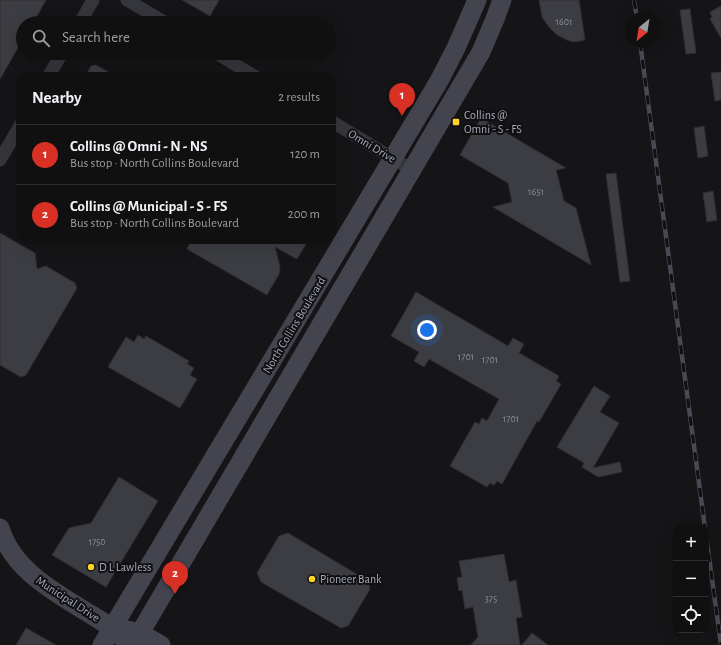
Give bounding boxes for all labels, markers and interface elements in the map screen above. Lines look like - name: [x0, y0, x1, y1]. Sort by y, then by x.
- north arrow: [625, 12, 661, 48]
- search box: [16, 16, 336, 60]
- house number: 1601: [556, 17, 572, 27]
- icon: search: [30, 27, 52, 49]
- text: Search here: [62, 30, 130, 45]
- pin: 1: [389, 83, 415, 116]
- text: Nearby: [32, 89, 82, 106]
- text: 2 results: [278, 91, 320, 104]
- place label: Collins @ Omni - S - FS: [464, 109, 522, 135]
- marker: Collins @ Omni - S - FS: [451, 117, 461, 127]
- street label: Omni Drive: [346, 127, 398, 165]
- text: Collins @ Omni - N - NS: [70, 139, 208, 154]
- text: 1: [43, 148, 47, 161]
- text: 120 m: [290, 148, 320, 161]
- text: Bus stop · North Collins Boulevard: [70, 157, 239, 170]
- house number: 1651: [528, 187, 544, 197]
- text: Collins @ Municipal - S - FS: [70, 199, 227, 214]
- text: 2: [42, 208, 48, 221]
- text: 200 m: [288, 208, 320, 221]
- text: Bus stop · North Collins Boulevard: [70, 217, 239, 230]
- street label: North Collins Boulevard: [260, 275, 328, 375]
- your location: [417, 320, 437, 340]
- house number: 1701: [458, 352, 474, 362]
- house number: 1701: [482, 355, 498, 365]
- house number: 1701: [503, 414, 519, 424]
- map controls: [673, 525, 709, 633]
- button: +: [673, 525, 709, 561]
- house number: 1750: [88, 537, 106, 547]
- place label: D L Lawless: [99, 561, 152, 573]
- pin: 2: [162, 561, 188, 594]
- button: −: [673, 561, 709, 597]
- marker: D L Lawless: [86, 562, 96, 572]
- place label: Pioneer Bank: [320, 573, 382, 585]
- street label: Municipal Drive: [34, 574, 102, 624]
- marker: Pioneer Bank: [307, 574, 317, 584]
- house number: 375: [485, 594, 497, 604]
- button: locate: [673, 597, 709, 633]

